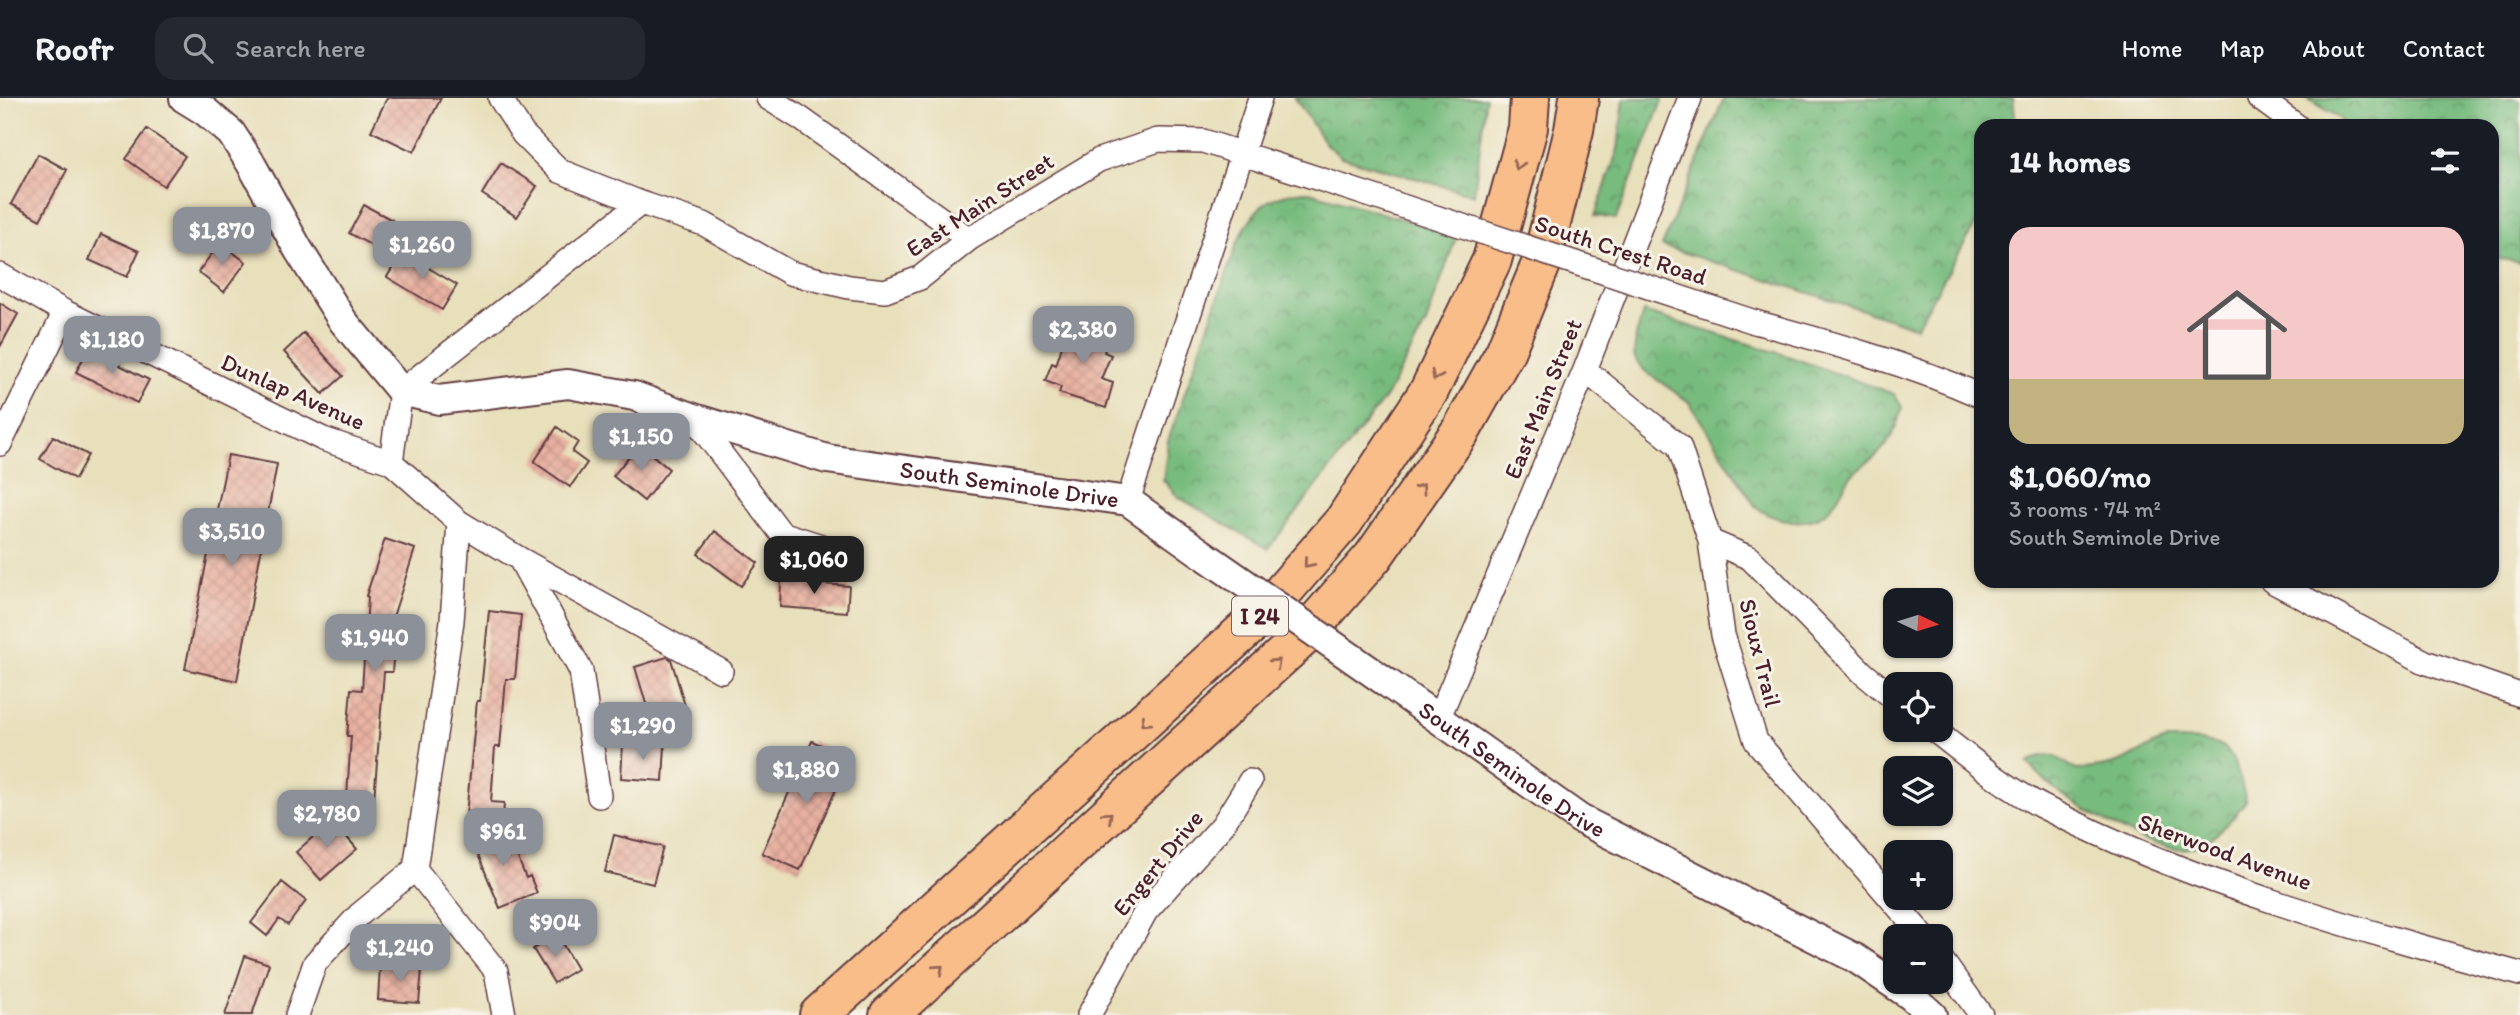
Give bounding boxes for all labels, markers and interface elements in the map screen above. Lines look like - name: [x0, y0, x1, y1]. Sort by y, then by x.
- search box: [155, 17, 645, 80]
- text: Roofr: [35, 29, 113, 68]
- icon: search: [179, 29, 217, 67]
- text: Search here: [235, 32, 366, 64]
- text: Home: [2122, 34, 2182, 63]
- text: Map: [2220, 34, 2264, 63]
- text: About: [2302, 34, 2365, 63]
- text: Contact: [2403, 34, 2485, 63]
- icon: filters: [2426, 142, 2464, 180]
- text: 14 homes: [2009, 143, 2131, 180]
- street label: East Main Street: [901, 146, 1059, 263]
- one-way arrow: [1512, 159, 1526, 171]
- pin: $1,870: [165, 208, 279, 267]
- street label: South Crest Road: [1532, 208, 1711, 291]
- text: $1,870: [189, 216, 255, 244]
- pin: $1,260: [365, 222, 479, 281]
- text: $1,260: [389, 230, 455, 258]
- icon: home: [2174, 272, 2300, 398]
- pin: $2,380: [1026, 306, 1140, 366]
- text: $2,380: [1049, 315, 1117, 343]
- street label: East Main Street: [1497, 315, 1588, 483]
- pin: $1,180: [55, 316, 169, 376]
- text: $1,180: [79, 325, 145, 353]
- street label: Dunlap Avenue: [217, 347, 370, 436]
- one-way arrow: [1431, 369, 1445, 381]
- pin: $1,150: [584, 414, 698, 473]
- text: $1,150: [609, 422, 673, 450]
- street label: South Seminole Drive: [898, 454, 1121, 514]
- text: $1,060/mo: [2009, 458, 2151, 495]
- one-way arrow: [1413, 483, 1425, 496]
- text: 3 rooms · 74 m²: [2009, 495, 2161, 523]
- pin: $3,510: [175, 508, 289, 568]
- text: $3,510: [199, 517, 265, 545]
- text: South Seminole Drive: [2009, 523, 2220, 551]
- pin: $1,060: [757, 536, 871, 596]
- text: $1,060: [780, 545, 848, 573]
- one-way arrow: [1304, 555, 1316, 568]
- north arrow: [1883, 588, 1953, 658]
- map controls: [1883, 588, 1953, 994]
- road number: I 24: [1232, 596, 1288, 636]
- street label: Sioux Trail: [1733, 596, 1788, 710]
- pin: $1,940: [318, 614, 432, 674]
- text: $1,940: [341, 623, 409, 651]
- one-way arrow: [1268, 658, 1281, 671]
- button: locate: [1883, 672, 1953, 742]
- street label: South Seminole Drive: [1413, 695, 1610, 843]
- pin: $1,290: [586, 702, 700, 762]
- text: $1,290: [610, 711, 676, 739]
- one-way arrow: [1140, 714, 1153, 726]
- pin: $1,880: [749, 746, 863, 806]
- text: $1,880: [772, 755, 840, 783]
- button: layers: [1883, 756, 1953, 826]
- pin: $2,780: [270, 790, 384, 850]
- text: $2,780: [293, 799, 361, 827]
- street label: Engert Drive: [1106, 804, 1209, 922]
- street label: Sherwood Avenue: [2134, 807, 2316, 896]
- pin: $961: [462, 808, 544, 868]
- one-way arrow: [1100, 812, 1113, 825]
- text: $961: [480, 817, 526, 845]
- button: +: [1883, 840, 1953, 910]
- pin: $904: [514, 900, 596, 959]
- text: $904: [529, 908, 581, 936]
- pin: $1,240: [343, 924, 457, 984]
- button: −: [1883, 924, 1953, 994]
- text: $1,240: [366, 933, 434, 961]
- one-way arrow: [931, 965, 944, 977]

